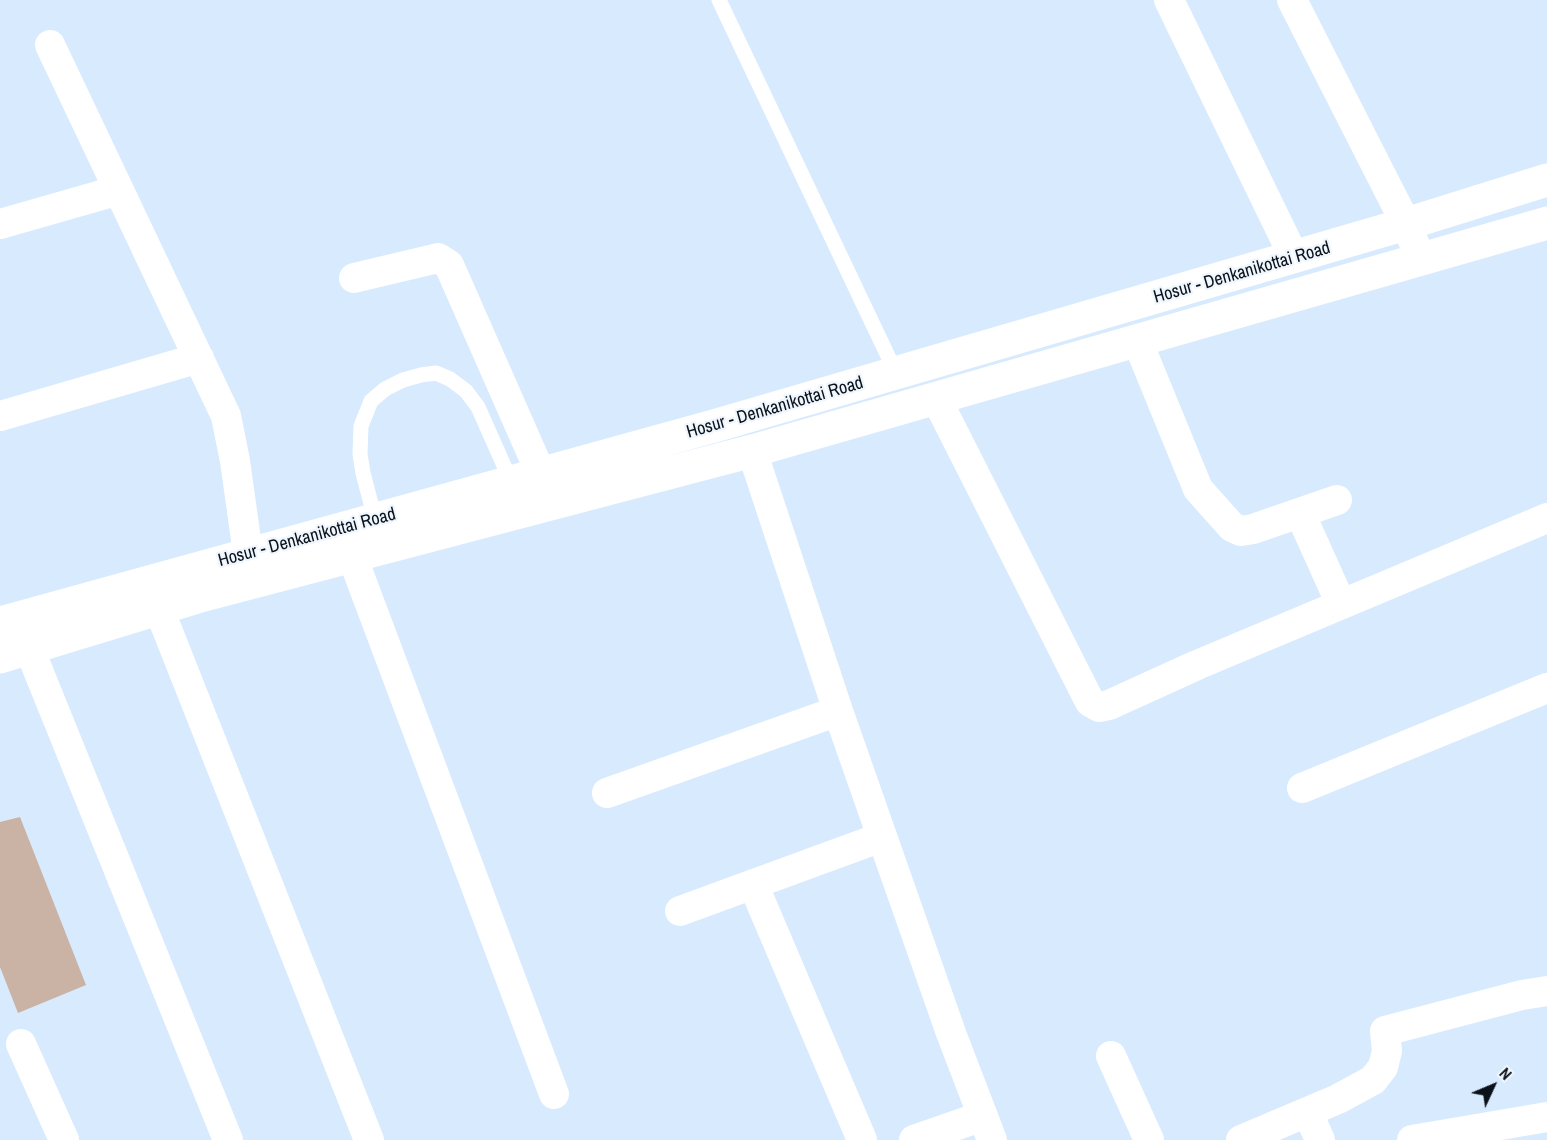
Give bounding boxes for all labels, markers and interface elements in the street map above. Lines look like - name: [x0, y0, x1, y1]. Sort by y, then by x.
- street label: Hosur - Denkanikottai Road: [1151, 237, 1333, 309]
- street label: Hosur - Denkanikottai Road: [684, 372, 866, 444]
- street label: Hosur - Denkanikottai Road: [216, 504, 398, 572]
- north arrow: [1463, 1056, 1523, 1116]
- text: N: [1495, 1062, 1517, 1085]

